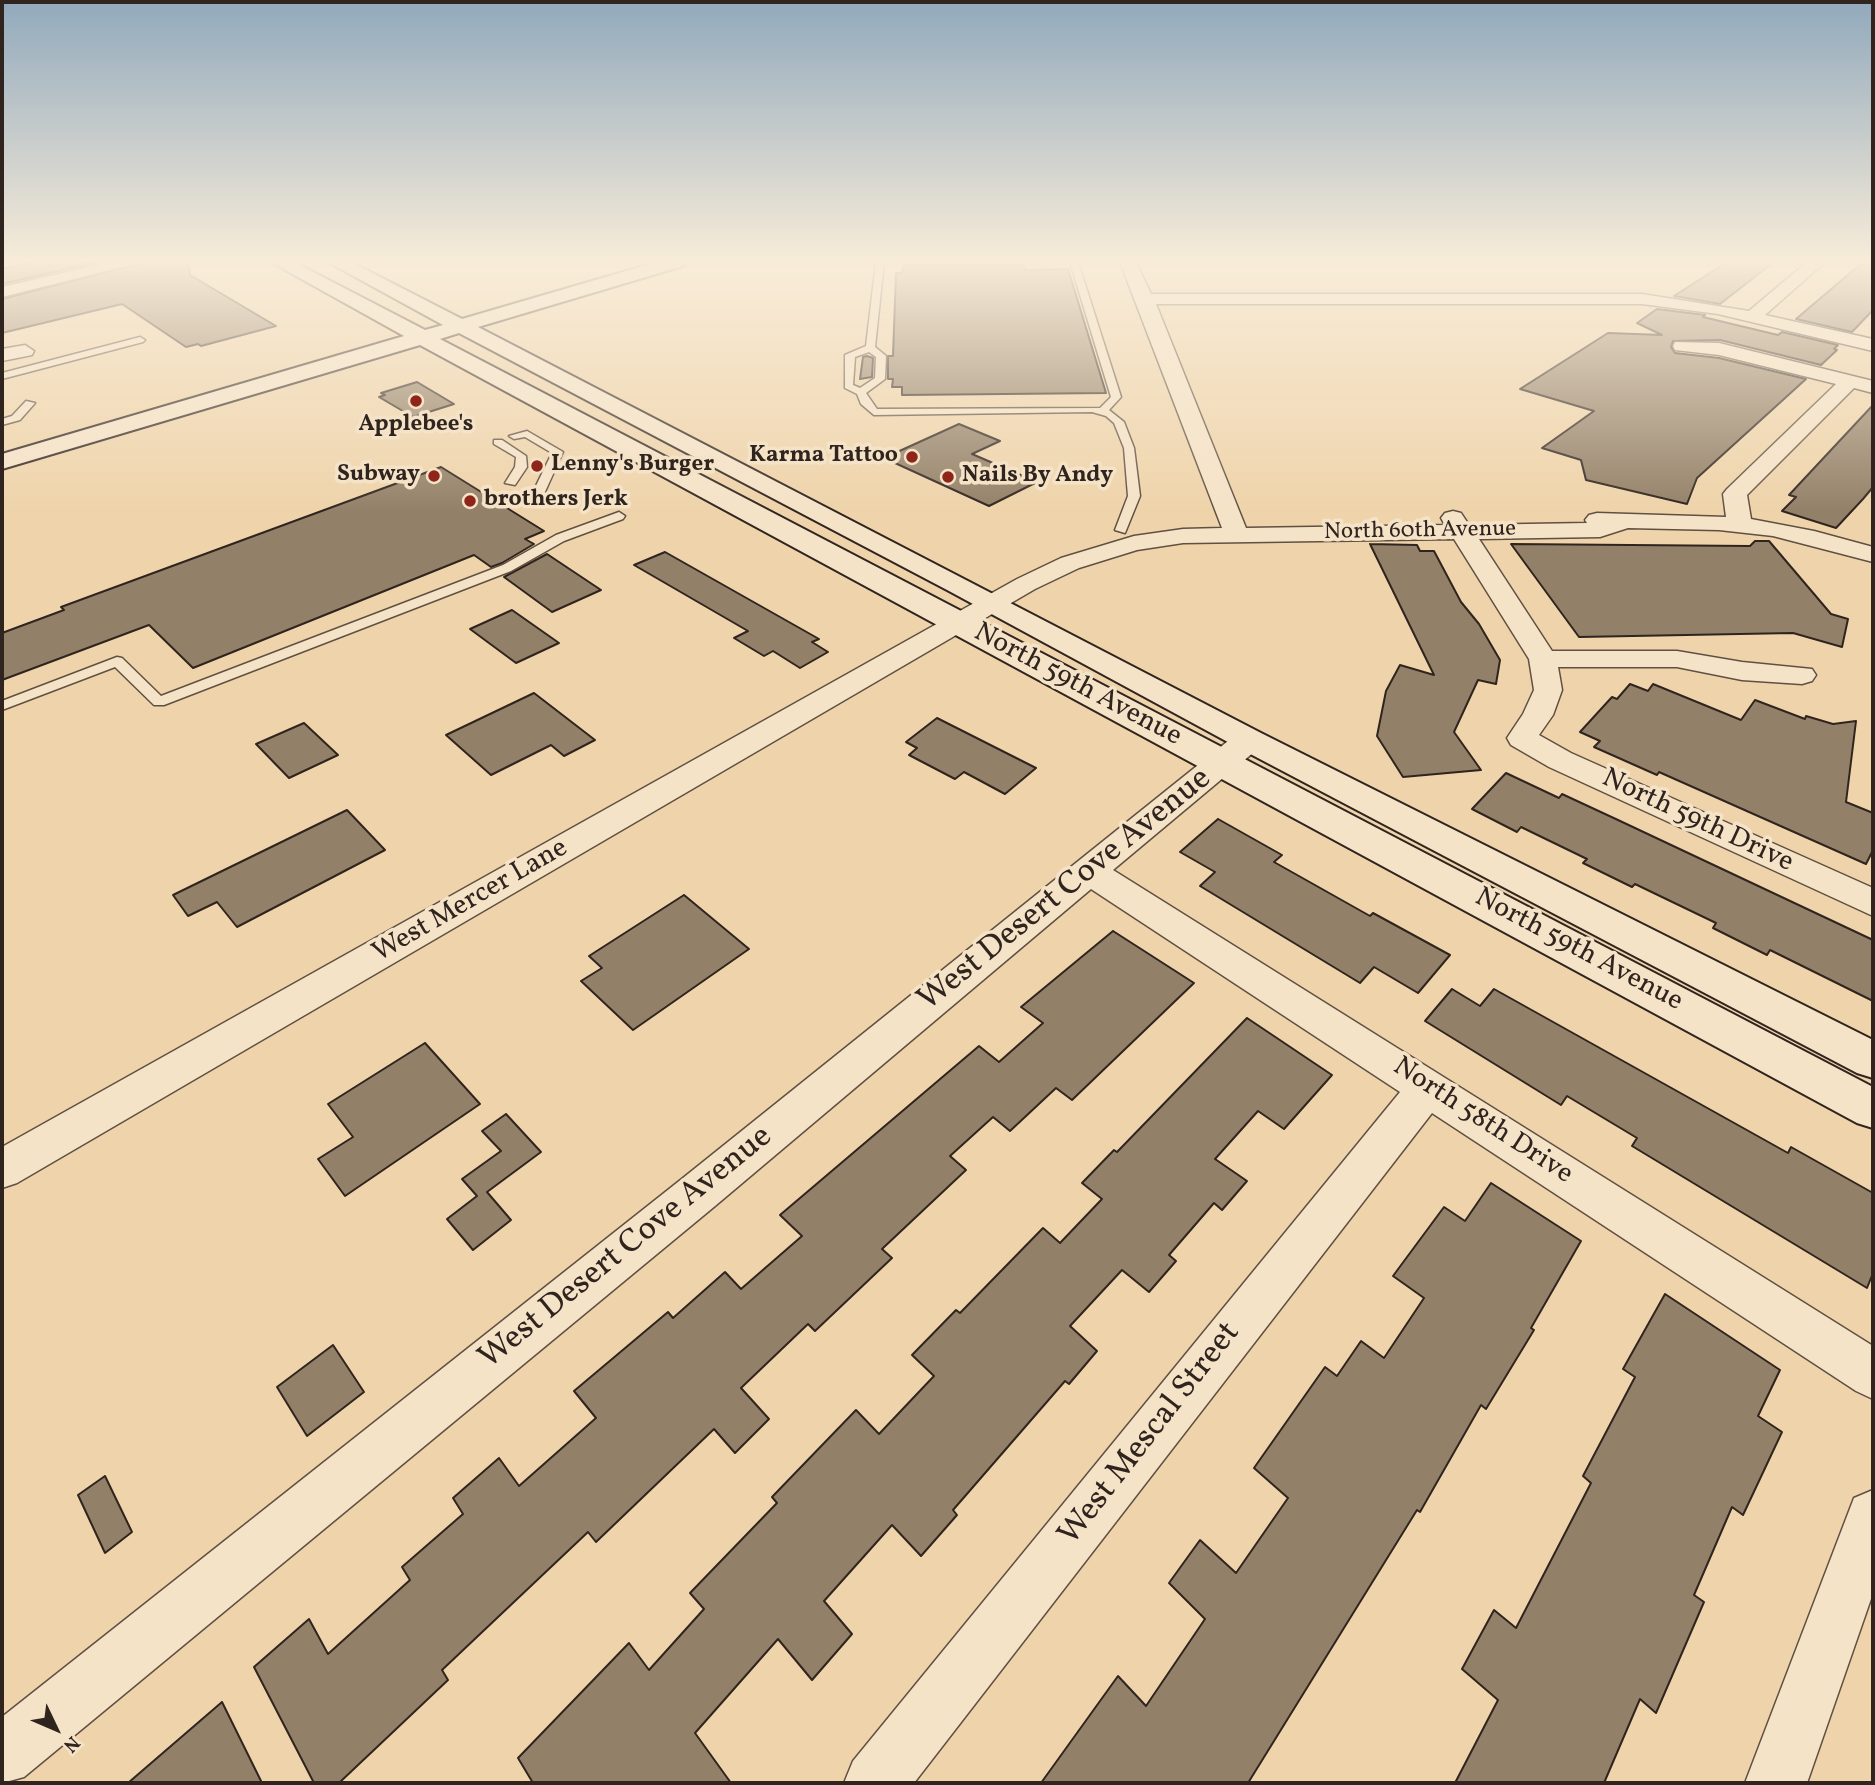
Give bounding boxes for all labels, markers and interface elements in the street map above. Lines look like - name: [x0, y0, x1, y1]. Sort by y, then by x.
- marker: Applebee's: [408, 393, 424, 409]
- place label: Applebee's: [359, 412, 473, 440]
- place label: Karma Tattoo: [749, 443, 898, 471]
- marker: Karma Tattoo: [904, 449, 920, 465]
- place label: Lenny's Burger: [551, 452, 714, 480]
- marker: Lenny's Burger: [529, 458, 545, 474]
- place label: Subway: [337, 462, 420, 490]
- place label: Nails By Andy: [962, 463, 1113, 491]
- marker: Subway: [426, 468, 442, 484]
- marker: Nails By Andy: [940, 469, 956, 485]
- place label: brothers Jerk: [484, 487, 628, 515]
- marker: brothers Jerk: [462, 493, 478, 509]
- street label: North 60th Avenue: [1324, 517, 1516, 547]
- street label: North 59th Avenue: [967, 617, 1187, 755]
- street label: West Desert Cove Avenue: [911, 760, 1221, 1022]
- street label: North 59th Drive: [1596, 763, 1798, 881]
- street label: West Mercer Lane: [367, 833, 575, 971]
- street label: North 59th Avenue: [1468, 882, 1688, 1020]
- street label: North 58th Drive: [1386, 1051, 1578, 1193]
- street label: West Desert Cove Avenue: [472, 1118, 782, 1380]
- street label: West Mescal Street: [1052, 1315, 1250, 1555]
- north arrow: [21, 1694, 91, 1764]
- text: N: [57, 1730, 85, 1758]

